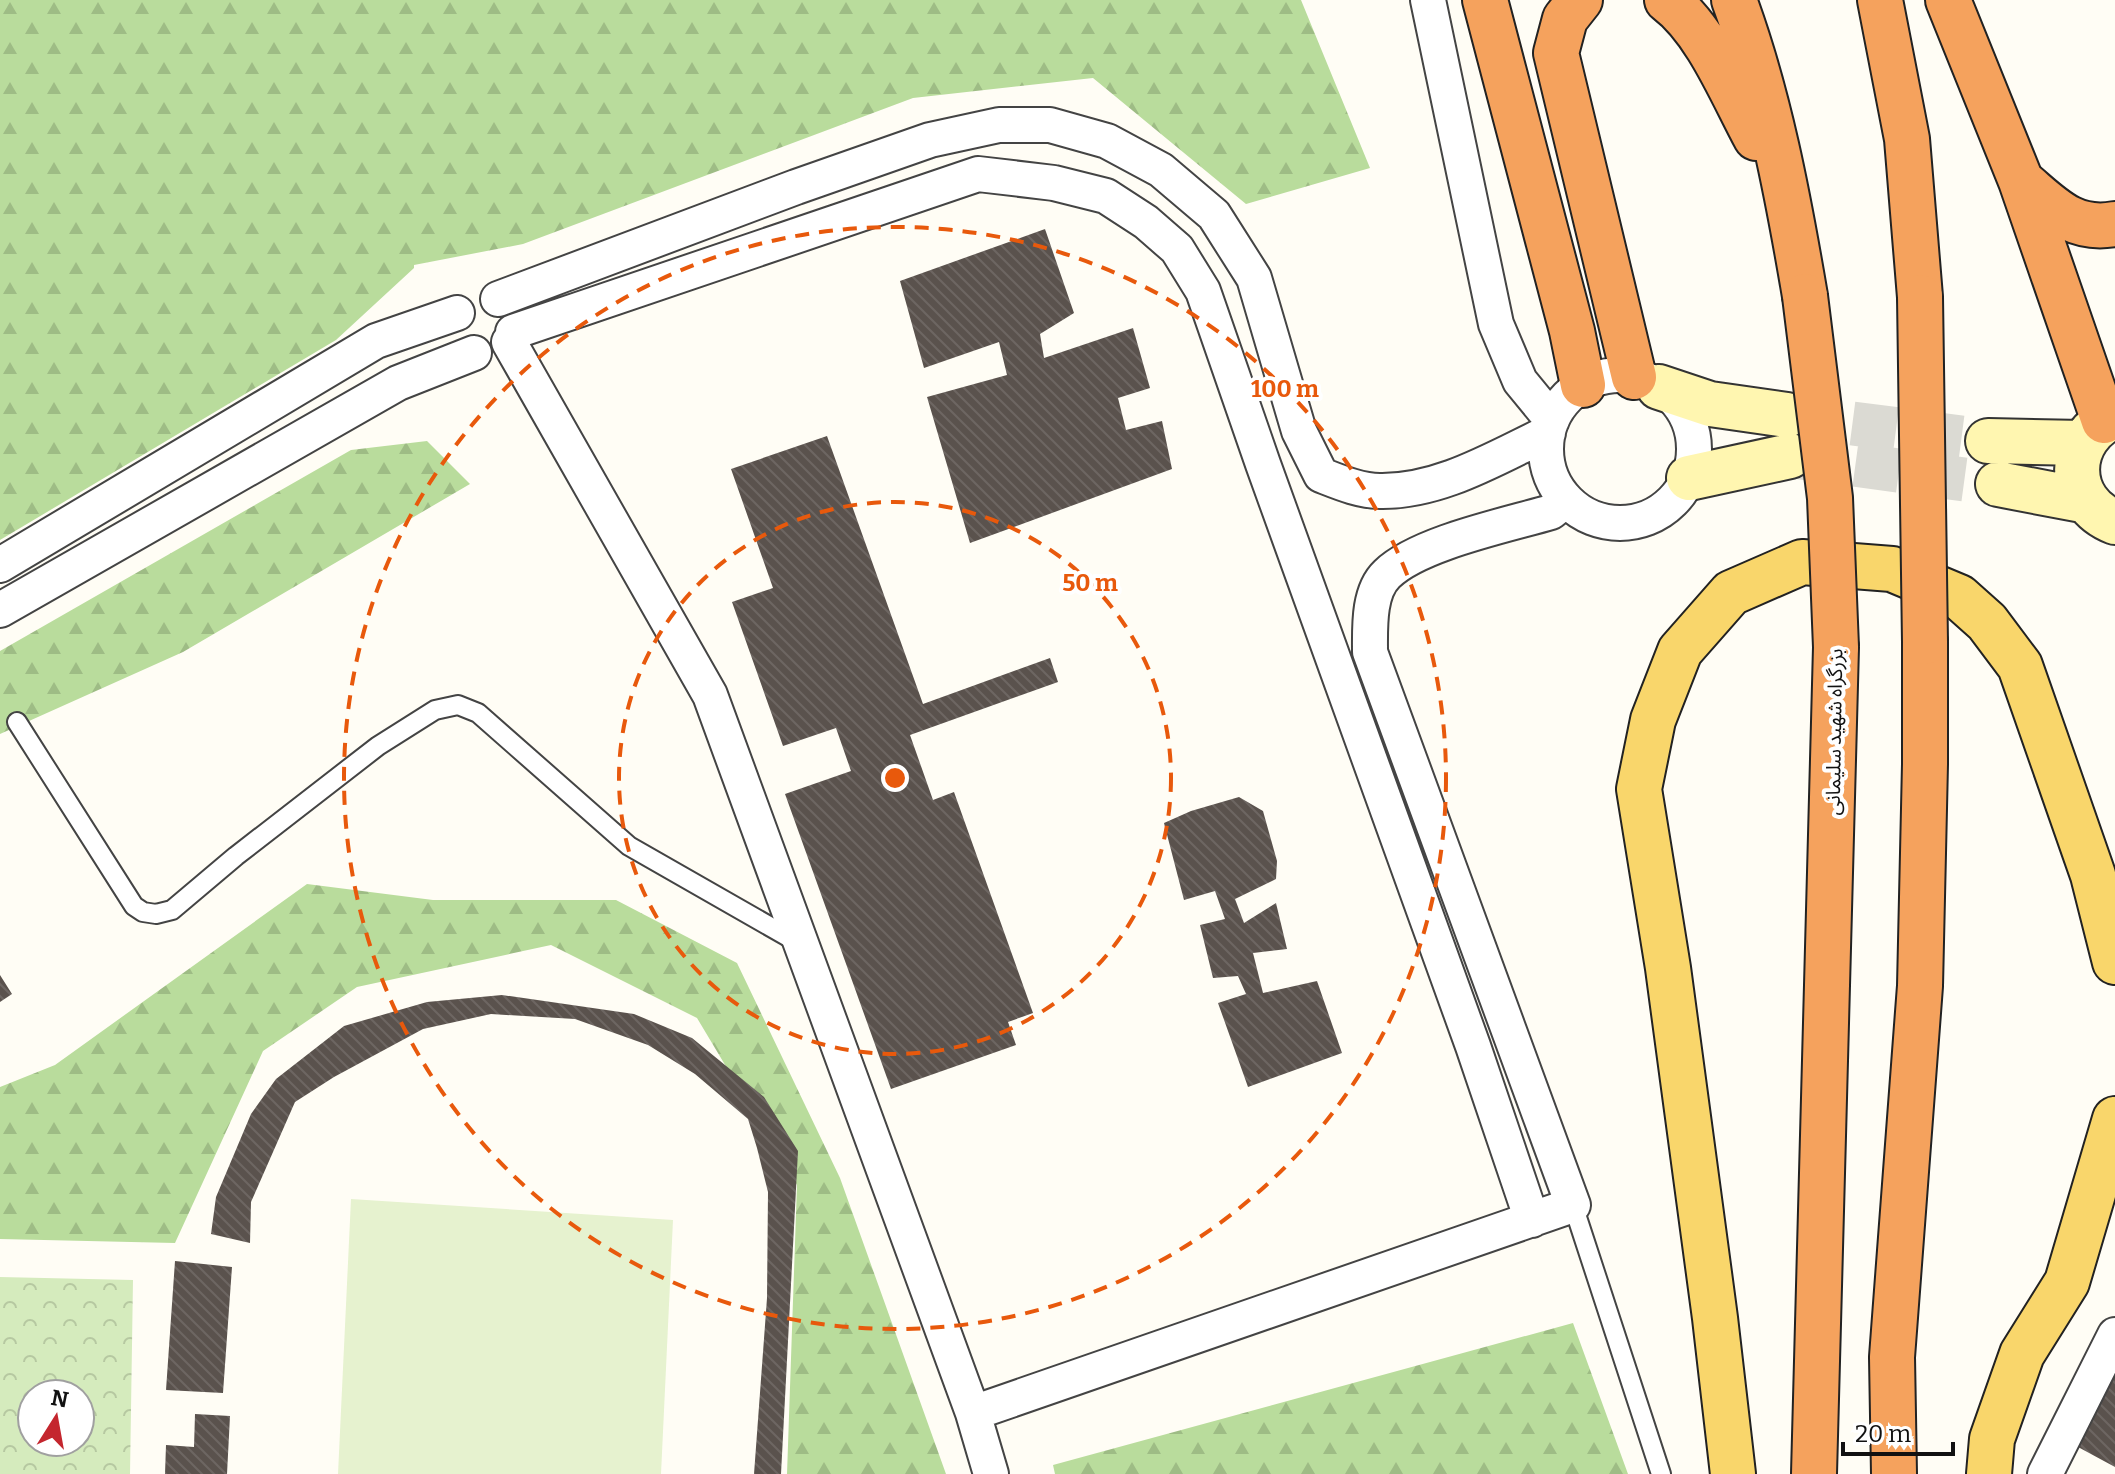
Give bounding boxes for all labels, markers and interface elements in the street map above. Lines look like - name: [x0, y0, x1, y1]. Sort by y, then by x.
- text: 100 m: [1251, 375, 1319, 403]
- text: 50 m: [1062, 569, 1118, 597]
- street label: بزرگراه شهید سلیمانی: [1821, 648, 1847, 816]
- centre of rings: [881, 764, 909, 792]
- north arrow: [16, 1378, 96, 1458]
- text: N: [49, 1384, 71, 1414]
- scale bar: [1843, 1406, 1953, 1456]
- text: 20 m: [1855, 1420, 1911, 1448]

